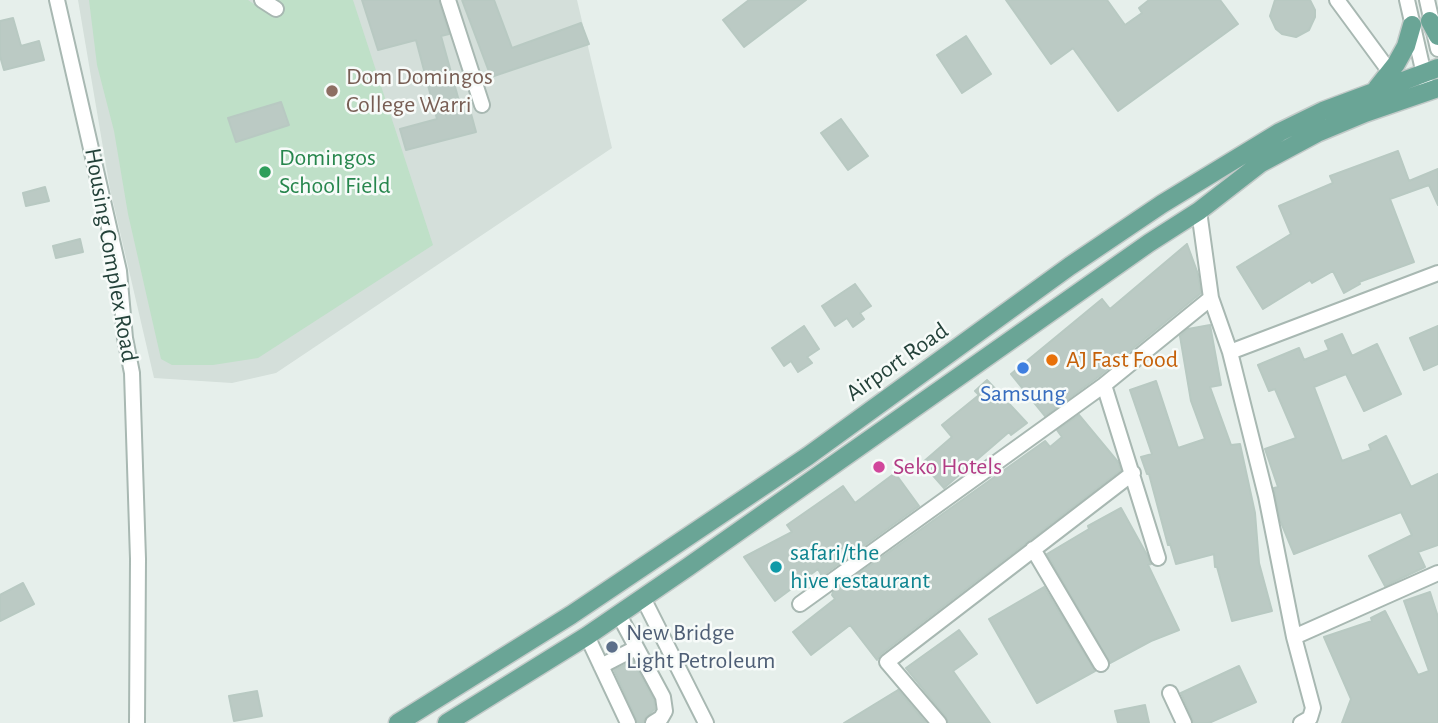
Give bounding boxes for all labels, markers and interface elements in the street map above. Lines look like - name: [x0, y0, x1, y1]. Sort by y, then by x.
- place label: Dom Domingos College Warri: [346, 63, 493, 119]
- marker: Dom Domingos College Warri: [324, 83, 340, 99]
- place label: Domingos School Field: [279, 144, 391, 200]
- street label: Housing Complex Road: [78, 146, 144, 364]
- marker: Domingos School Field: [257, 164, 273, 180]
- street label: Airport Road: [840, 316, 954, 408]
- place label: AJ Fast Food: [1066, 346, 1178, 374]
- marker: AJ Fast Food: [1044, 352, 1060, 368]
- marker: Samsung: [1015, 360, 1031, 376]
- place label: Samsung: [980, 380, 1066, 408]
- place label: Seko Hotels: [893, 453, 1002, 481]
- marker: Seko Hotels: [871, 459, 887, 475]
- place label: safari/the hive restaurant: [790, 539, 930, 595]
- marker: safari/the hive restaurant: [768, 559, 784, 575]
- place label: New Bridge Light Petroleum: [626, 619, 775, 675]
- marker: New Bridge Light Petroleum: [604, 639, 620, 655]

